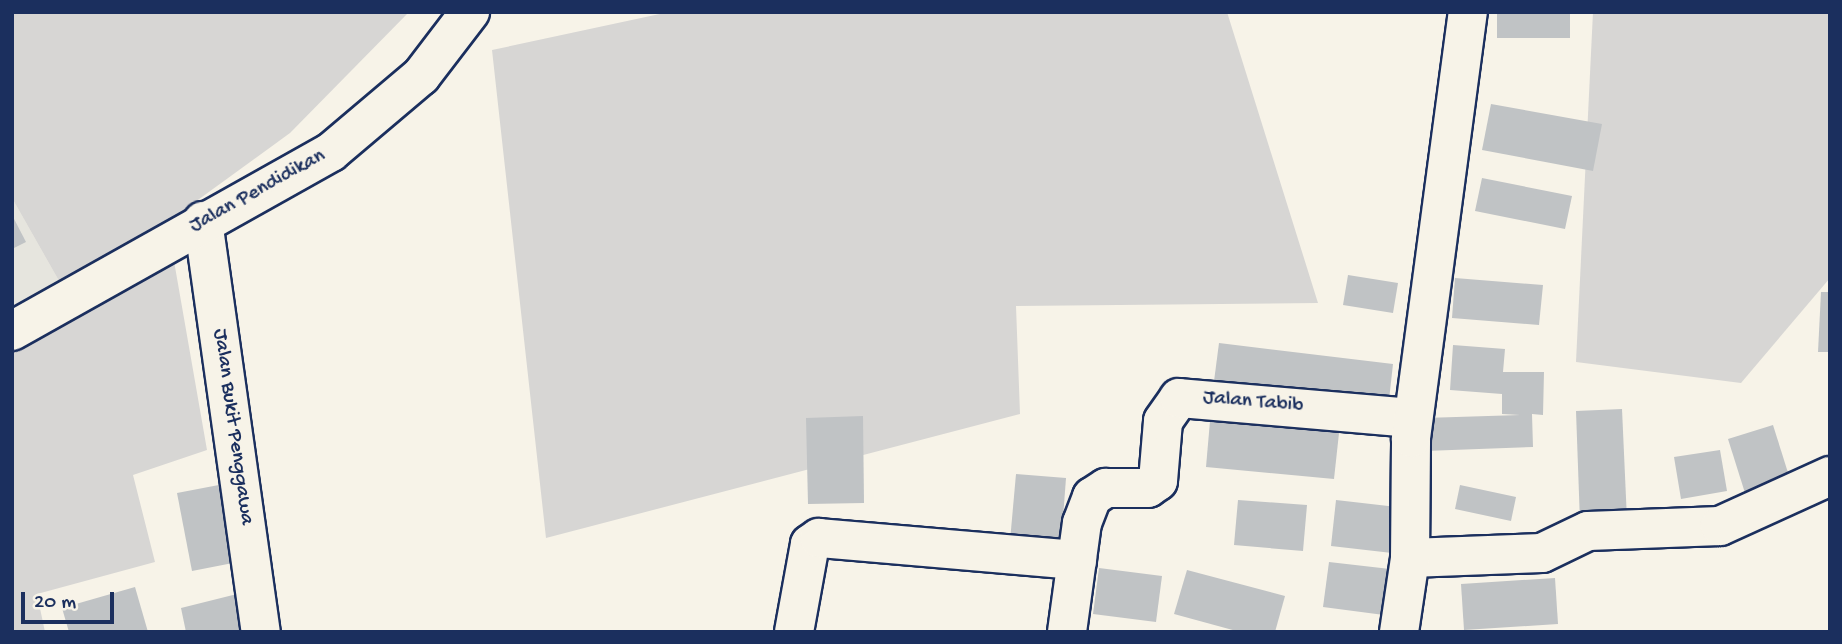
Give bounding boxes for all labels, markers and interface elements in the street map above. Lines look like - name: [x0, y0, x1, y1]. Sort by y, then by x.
- street label: Jalan Pendidikan: [186, 144, 330, 240]
- street label: Jalan Bukit Penggawa: [206, 327, 258, 527]
- street label: Jalan Tabib: [1202, 386, 1304, 420]
- scale bar: [24, 578, 117, 622]
- text: 20 m: [34, 591, 76, 616]

